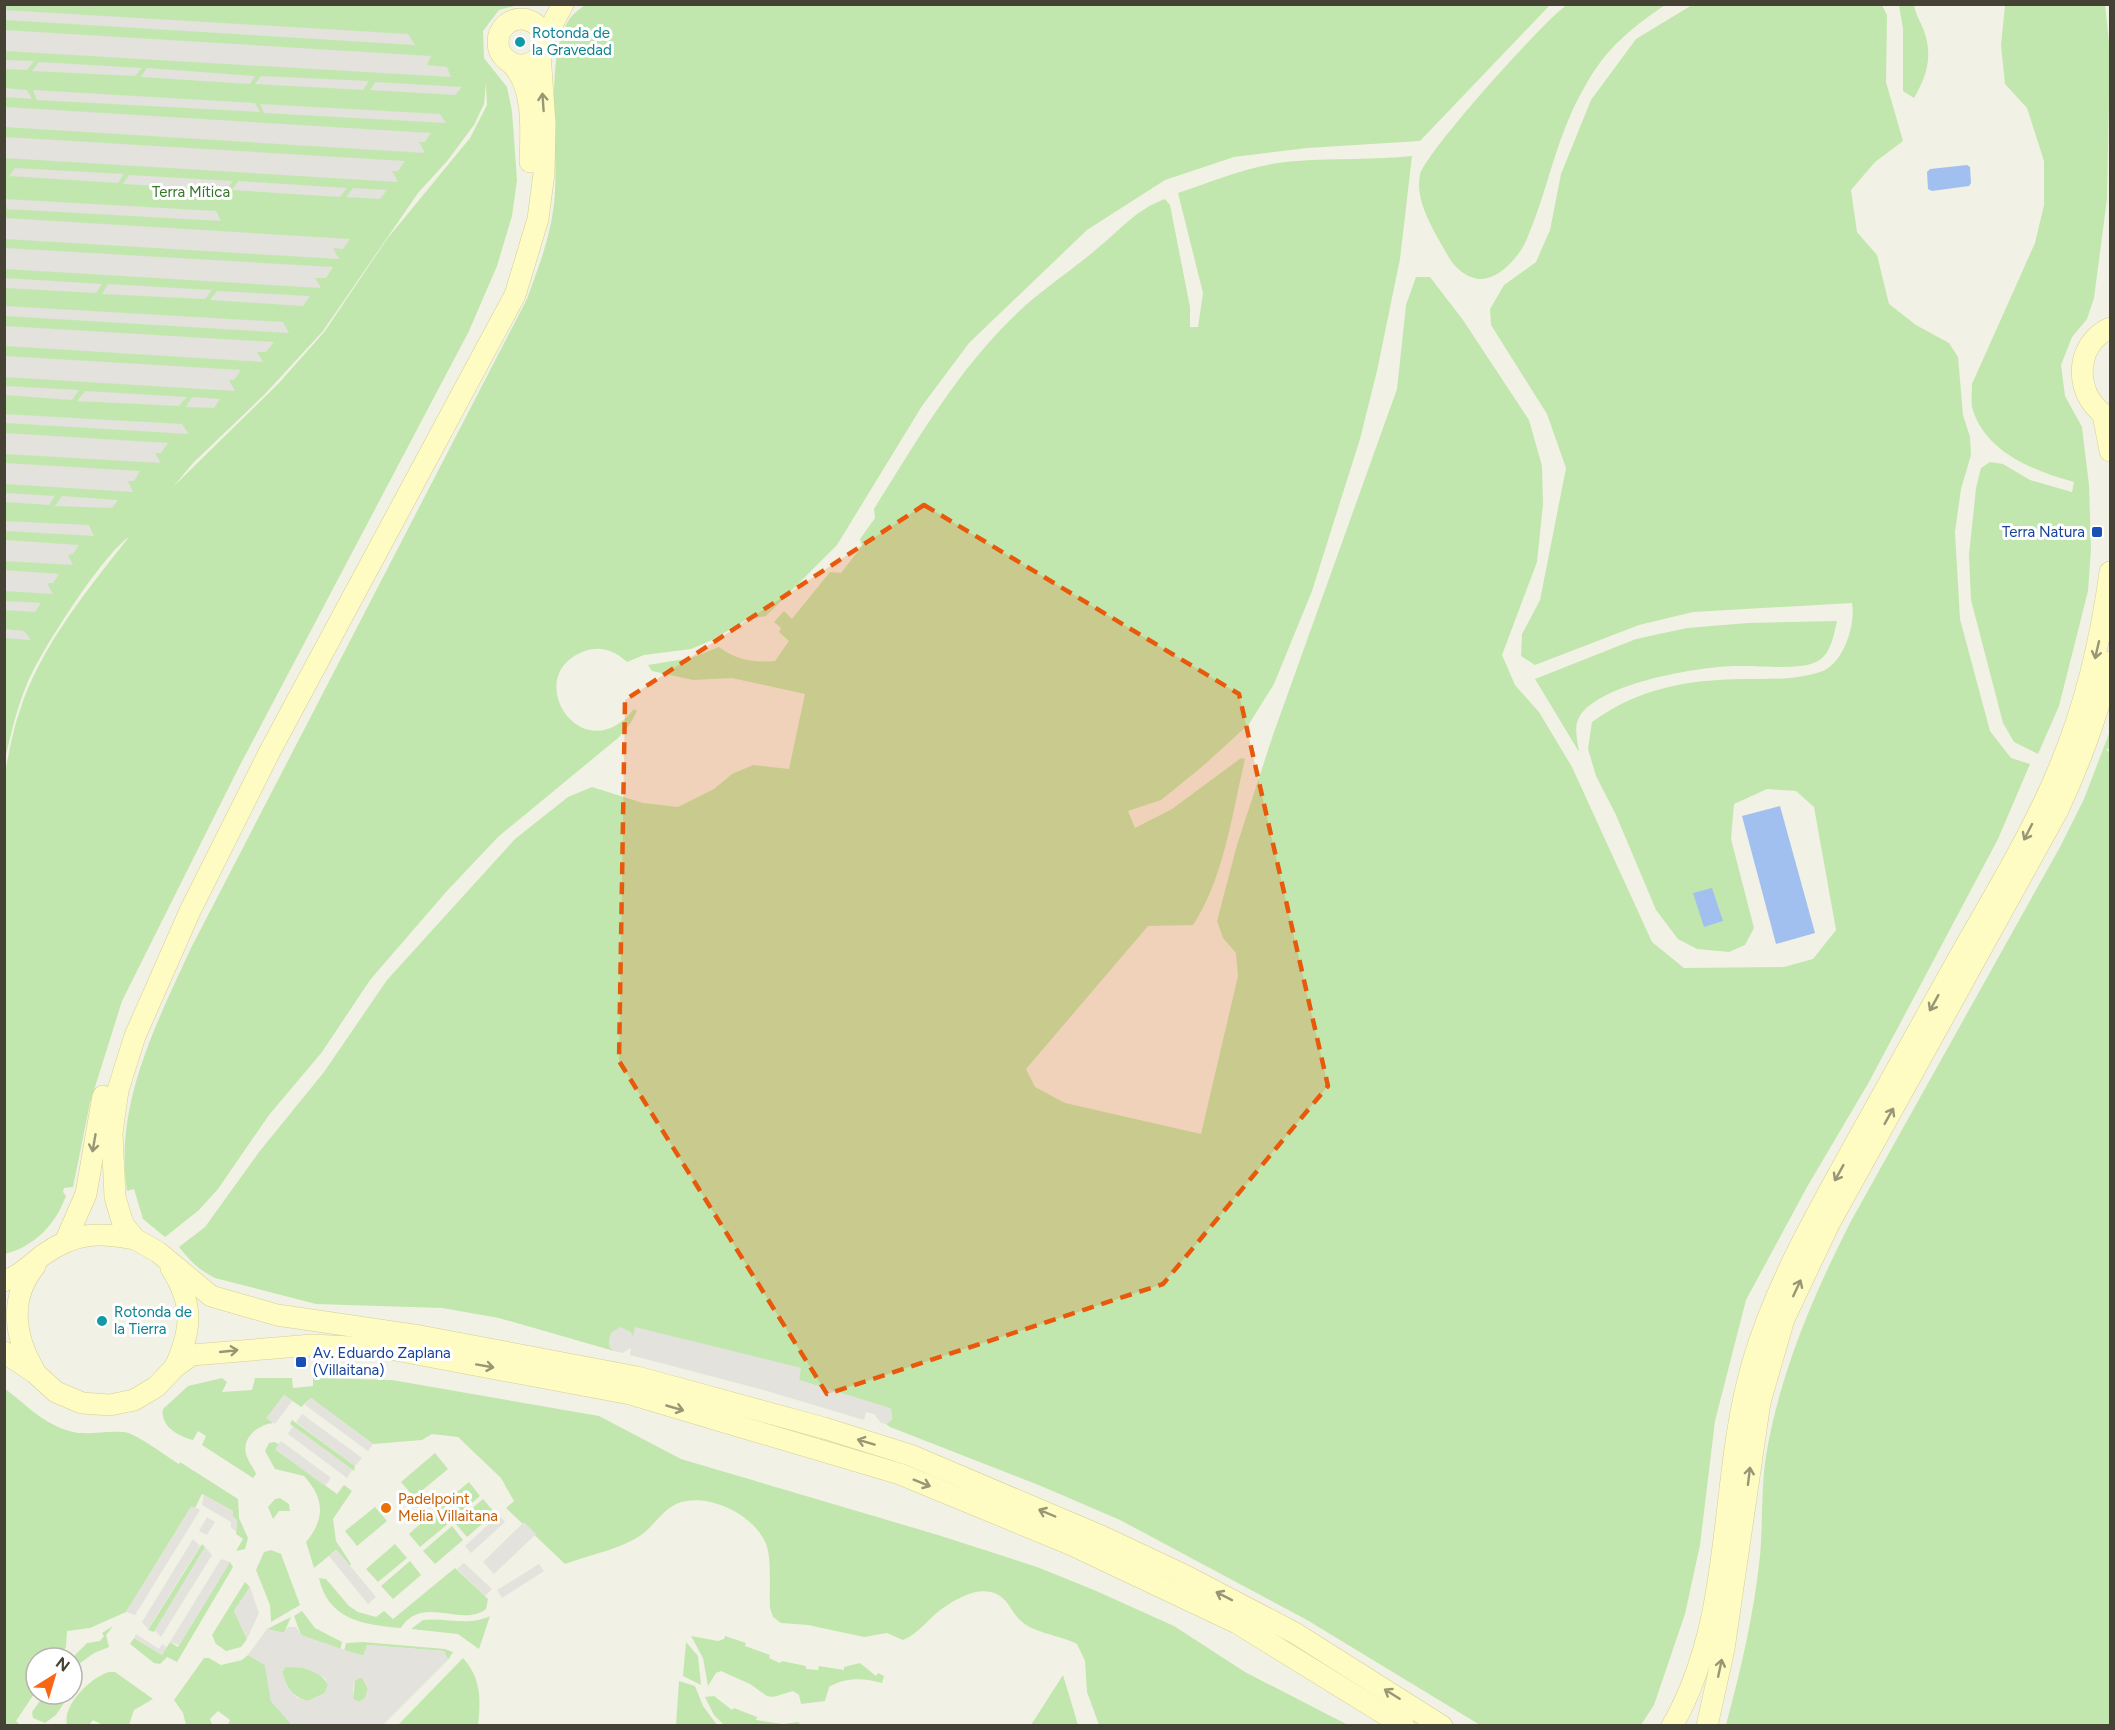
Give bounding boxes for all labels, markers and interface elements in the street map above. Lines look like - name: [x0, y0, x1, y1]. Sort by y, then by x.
- place label: Rotonda de la Gravedad: [532, 24, 612, 59]
- marker: Rotonda de la Gravedad: [513, 35, 527, 49]
- one-way arrow: [537, 93, 548, 113]
- park label: Terra Mítica: [152, 183, 230, 201]
- place label: Terra Natura: [2002, 523, 2085, 541]
- marker: Terra Natura: [2090, 525, 2104, 539]
- one-way arrow: [2090, 641, 2102, 660]
- one-way arrow: [2022, 823, 2033, 841]
- one-way arrow: [1928, 994, 1940, 1011]
- one-way arrow: [1884, 1108, 1896, 1125]
- one-way arrow: [89, 1133, 100, 1153]
- one-way arrow: [1833, 1164, 1844, 1182]
- one-way arrow: [1792, 1279, 1804, 1297]
- place label: Rotonda de la Tierra: [114, 1303, 192, 1338]
- marker: Rotonda de la Tierra: [95, 1314, 109, 1328]
- place label: Av. Eduardo Zaplana (Villaitana): [313, 1344, 451, 1379]
- one-way arrow: [219, 1345, 238, 1356]
- marker: Av. Eduardo Zaplana (Villaitana): [294, 1355, 308, 1369]
- one-way arrow: [475, 1361, 494, 1372]
- one-way arrow: [666, 1403, 685, 1414]
- one-way arrow: [857, 1436, 876, 1447]
- one-way arrow: [1744, 1466, 1755, 1486]
- one-way arrow: [912, 1478, 931, 1489]
- place label: Padelpoint Melia Villaitana: [398, 1490, 498, 1525]
- marker: Padelpoint Melia Villaitana: [379, 1501, 393, 1515]
- one-way arrow: [1039, 1507, 1057, 1518]
- one-way arrow: [1216, 1590, 1233, 1602]
- north arrow: [24, 1646, 84, 1706]
- text: N: [52, 1653, 73, 1676]
- one-way arrow: [1714, 1659, 1726, 1678]
- one-way arrow: [1384, 1688, 1401, 1700]

